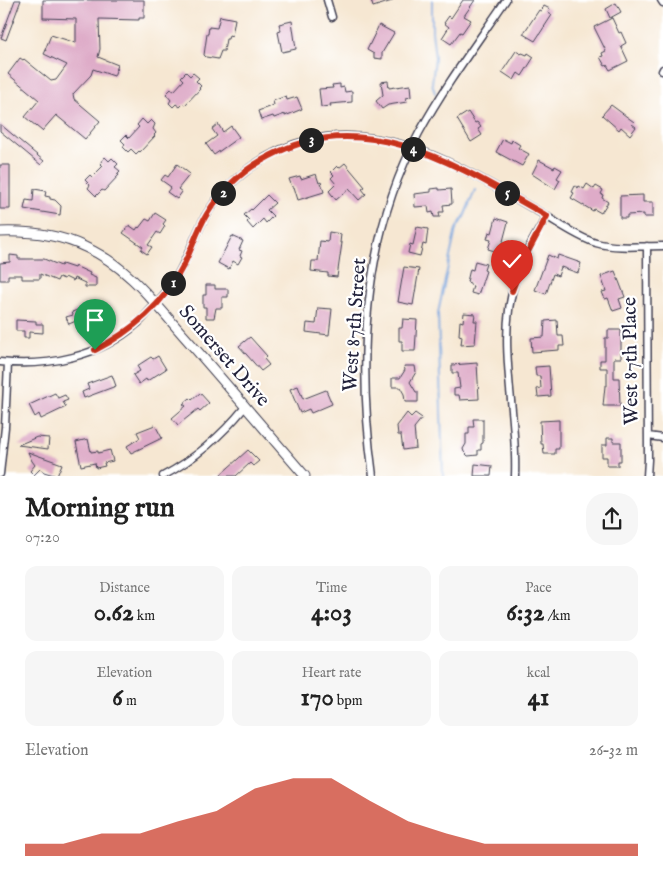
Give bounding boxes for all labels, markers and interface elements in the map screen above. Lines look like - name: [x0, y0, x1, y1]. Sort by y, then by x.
- pin: 3: [298, 128, 324, 152]
- text: 3: [309, 131, 314, 149]
- pin: 4: [400, 136, 426, 162]
- text: 4: [410, 140, 417, 158]
- pin: 2: [210, 180, 236, 206]
- pin: 5: [494, 180, 520, 206]
- text: 2: [220, 184, 227, 202]
- text: 5: [505, 184, 510, 202]
- pin: [491, 240, 533, 291]
- icon: check: [498, 247, 526, 275]
- street label: West 87th Street: [338, 257, 372, 393]
- pin: 1: [160, 270, 186, 296]
- text: 1: [171, 274, 176, 292]
- street label: West 87th Place: [617, 297, 645, 425]
- pin: [74, 299, 116, 350]
- street label: Somerset Drive: [173, 300, 275, 412]
- icon: arrive: [81, 306, 109, 334]
- text: Morning run: [25, 491, 175, 526]
- button: share: [586, 493, 638, 545]
- text: 07:20: [25, 528, 60, 548]
- text: Distance: [99, 579, 150, 597]
- text: Time: [316, 579, 347, 597]
- text: Pace: [525, 579, 552, 597]
- text: 0.62: [94, 597, 134, 629]
- text: 4:03: [311, 597, 352, 629]
- text: 6:32: [506, 597, 545, 629]
- text: km: [134, 607, 155, 625]
- text: /km: [545, 607, 571, 625]
- text: Elevation: [97, 664, 152, 682]
- text: Heart rate: [302, 664, 361, 682]
- text: kcal: [527, 664, 550, 682]
- text: 6: [112, 682, 123, 714]
- text: 170: [300, 682, 334, 714]
- text: 41: [528, 682, 549, 714]
- text: m: [123, 692, 137, 710]
- text: bpm: [334, 692, 363, 710]
- text: Elevation: [25, 741, 88, 761]
- text: 26–32 m: [589, 741, 638, 761]

